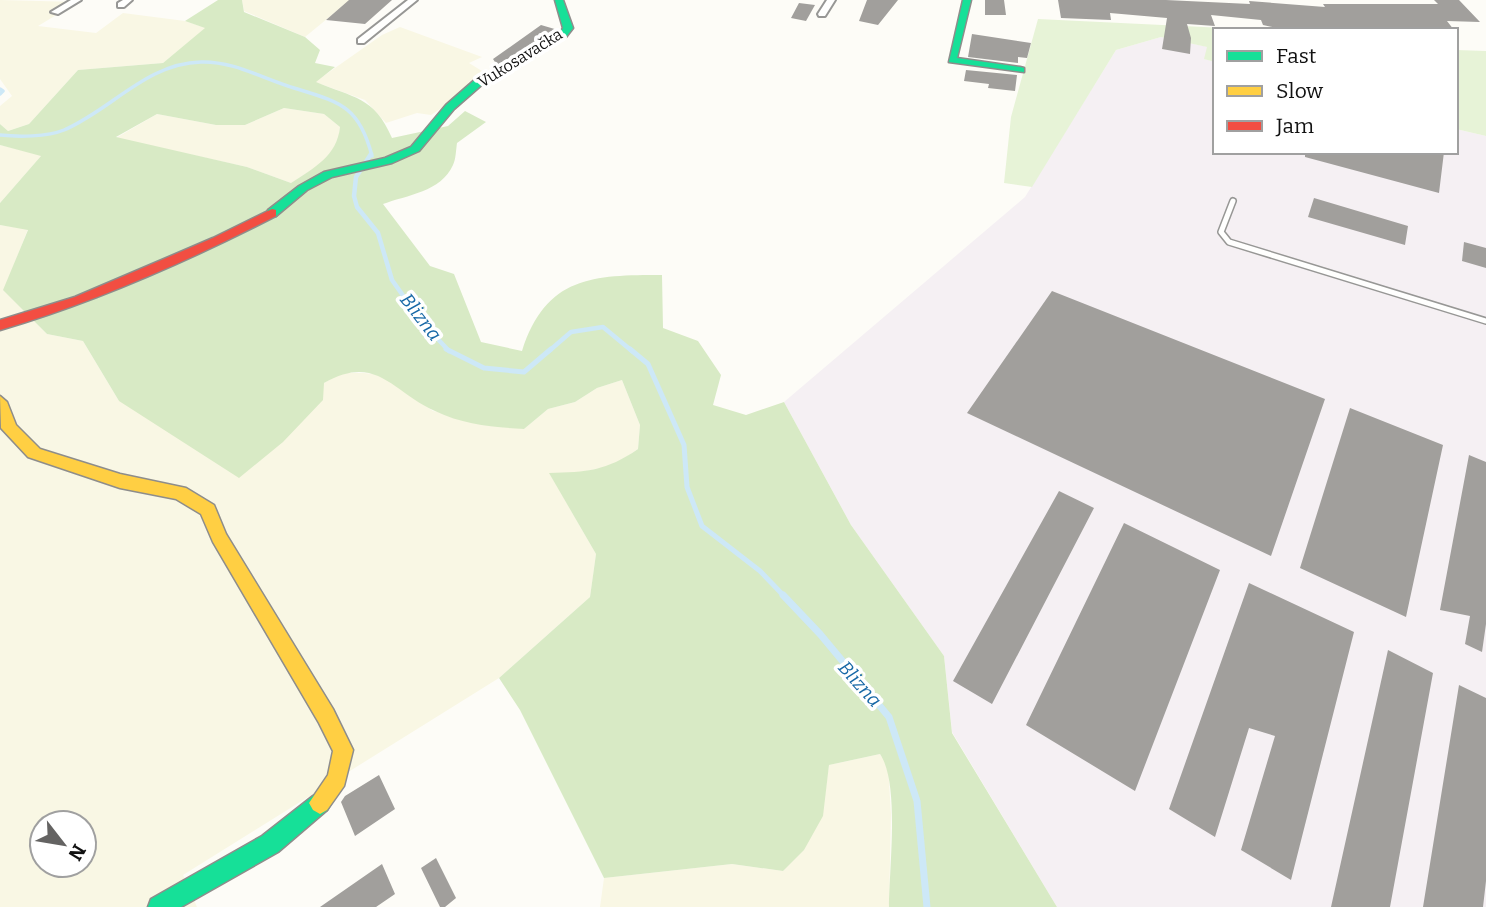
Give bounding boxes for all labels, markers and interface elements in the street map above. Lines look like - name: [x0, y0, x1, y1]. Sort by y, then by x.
- street label: Vukosavačka: [474, 24, 566, 92]
- legend: [1213, 28, 1458, 154]
- text: Fast: [1276, 43, 1317, 69]
- text: Slow: [1276, 78, 1323, 104]
- text: Jam: [1275, 113, 1314, 139]
- water label: Blizna: [395, 289, 447, 345]
- water label: Blizna: [833, 656, 887, 712]
- north arrow: [28, 809, 98, 879]
- text: N: [63, 840, 91, 865]

